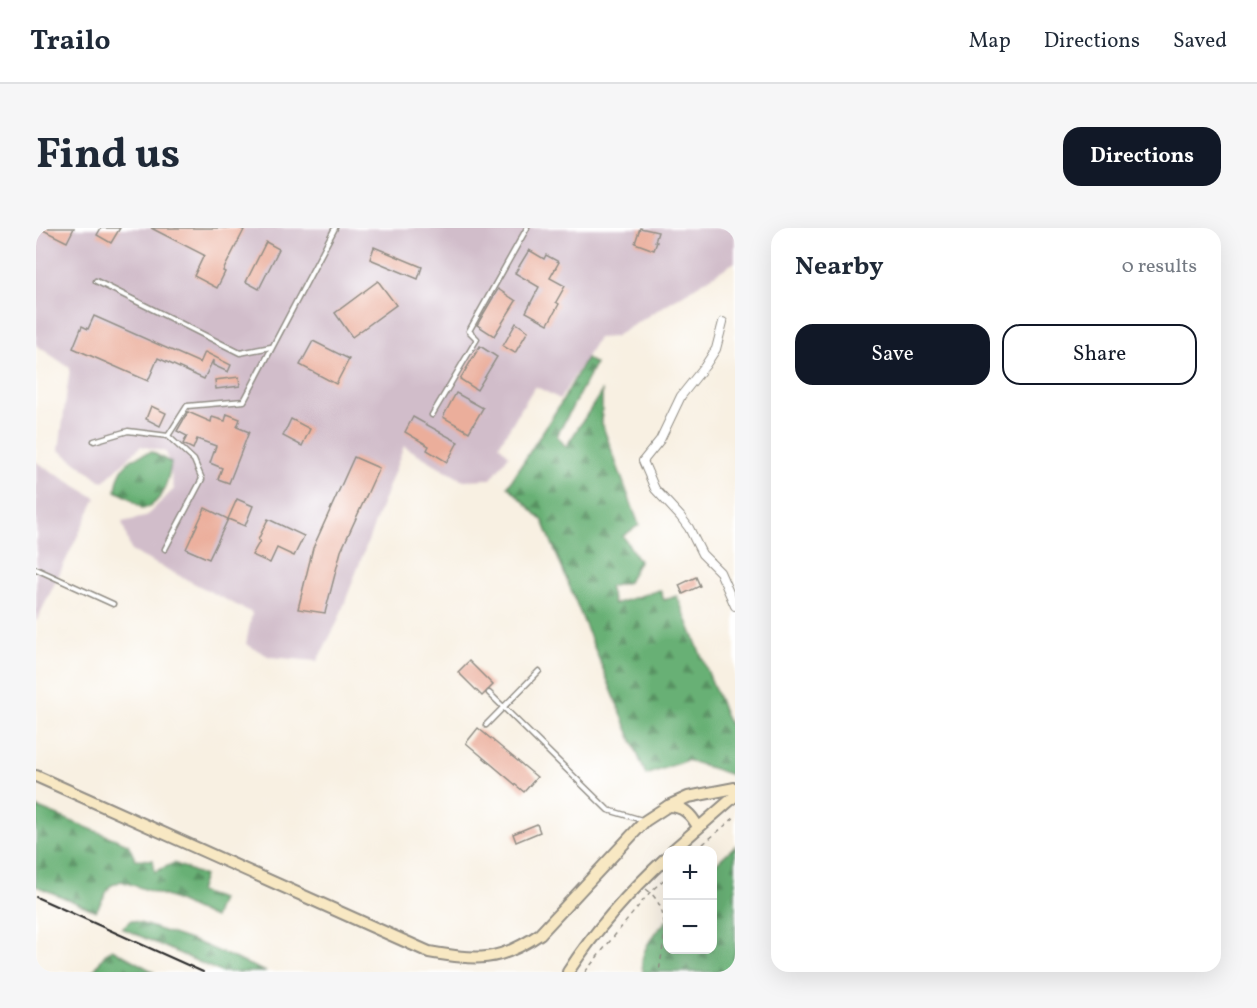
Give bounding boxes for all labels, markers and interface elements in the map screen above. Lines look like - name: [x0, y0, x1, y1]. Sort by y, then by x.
- text: Trailo: [30, 22, 111, 61]
- text: Map: [969, 27, 1011, 56]
- text: Directions: [1044, 27, 1140, 56]
- text: Saved: [1173, 27, 1227, 56]
- text: Find us: [36, 127, 180, 186]
- button: Directions: [1063, 127, 1221, 186]
- text: Nearby: [795, 249, 884, 285]
- text: 0 results: [1122, 253, 1197, 281]
- button: Save: [795, 324, 990, 385]
- button: Share: [1002, 324, 1197, 385]
- map controls: [663, 846, 717, 954]
- button: +: [663, 846, 717, 900]
- button: −: [663, 900, 717, 954]

